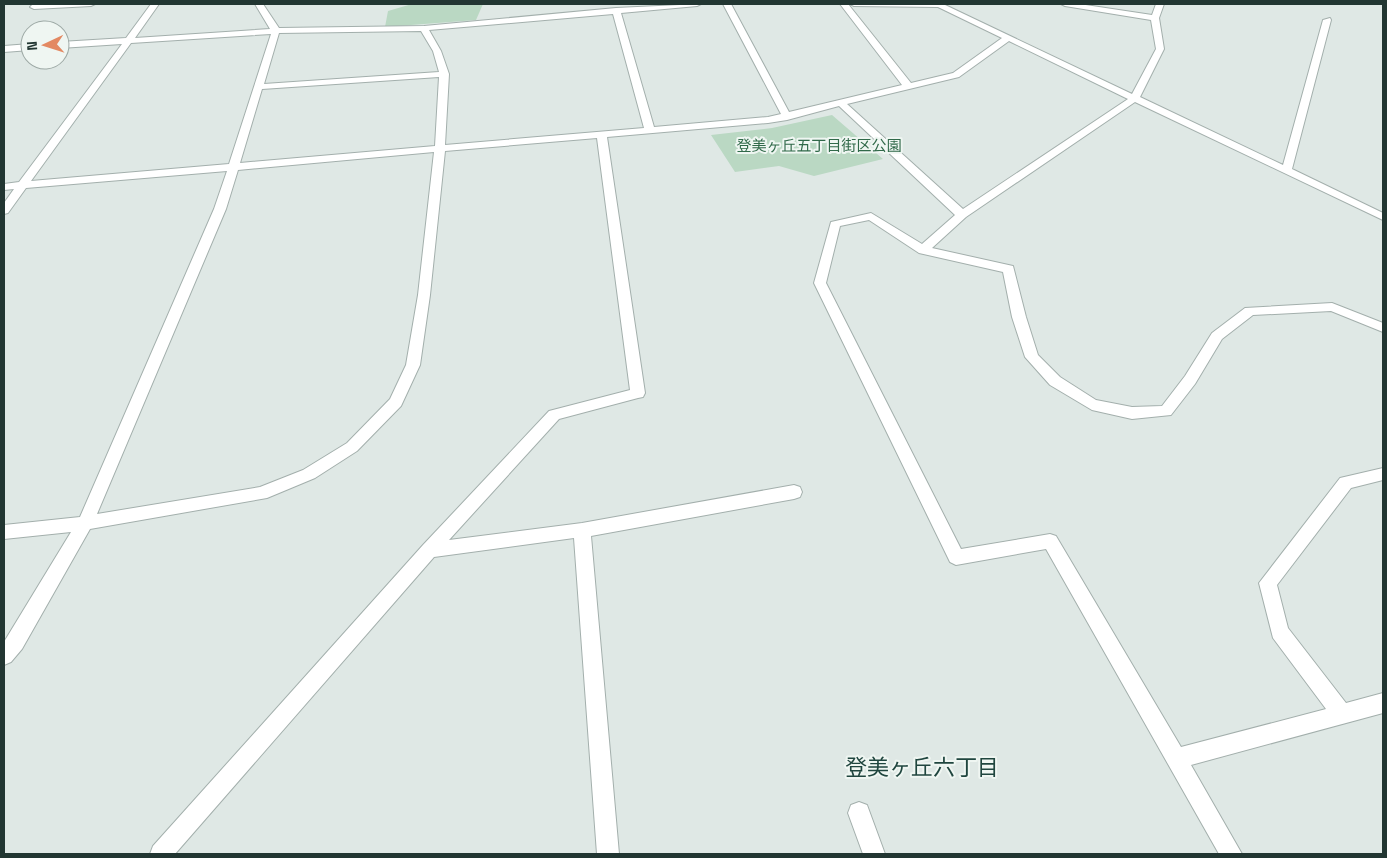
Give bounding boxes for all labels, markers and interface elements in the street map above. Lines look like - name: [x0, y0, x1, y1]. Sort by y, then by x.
- north arrow: [20, 20, 70, 70]
- text: N: [23, 41, 41, 51]
- park label: 登美ヶ丘五丁目街区公園: [736, 136, 902, 155]
- district label: 登美ヶ丘六丁目: [845, 753, 999, 781]

